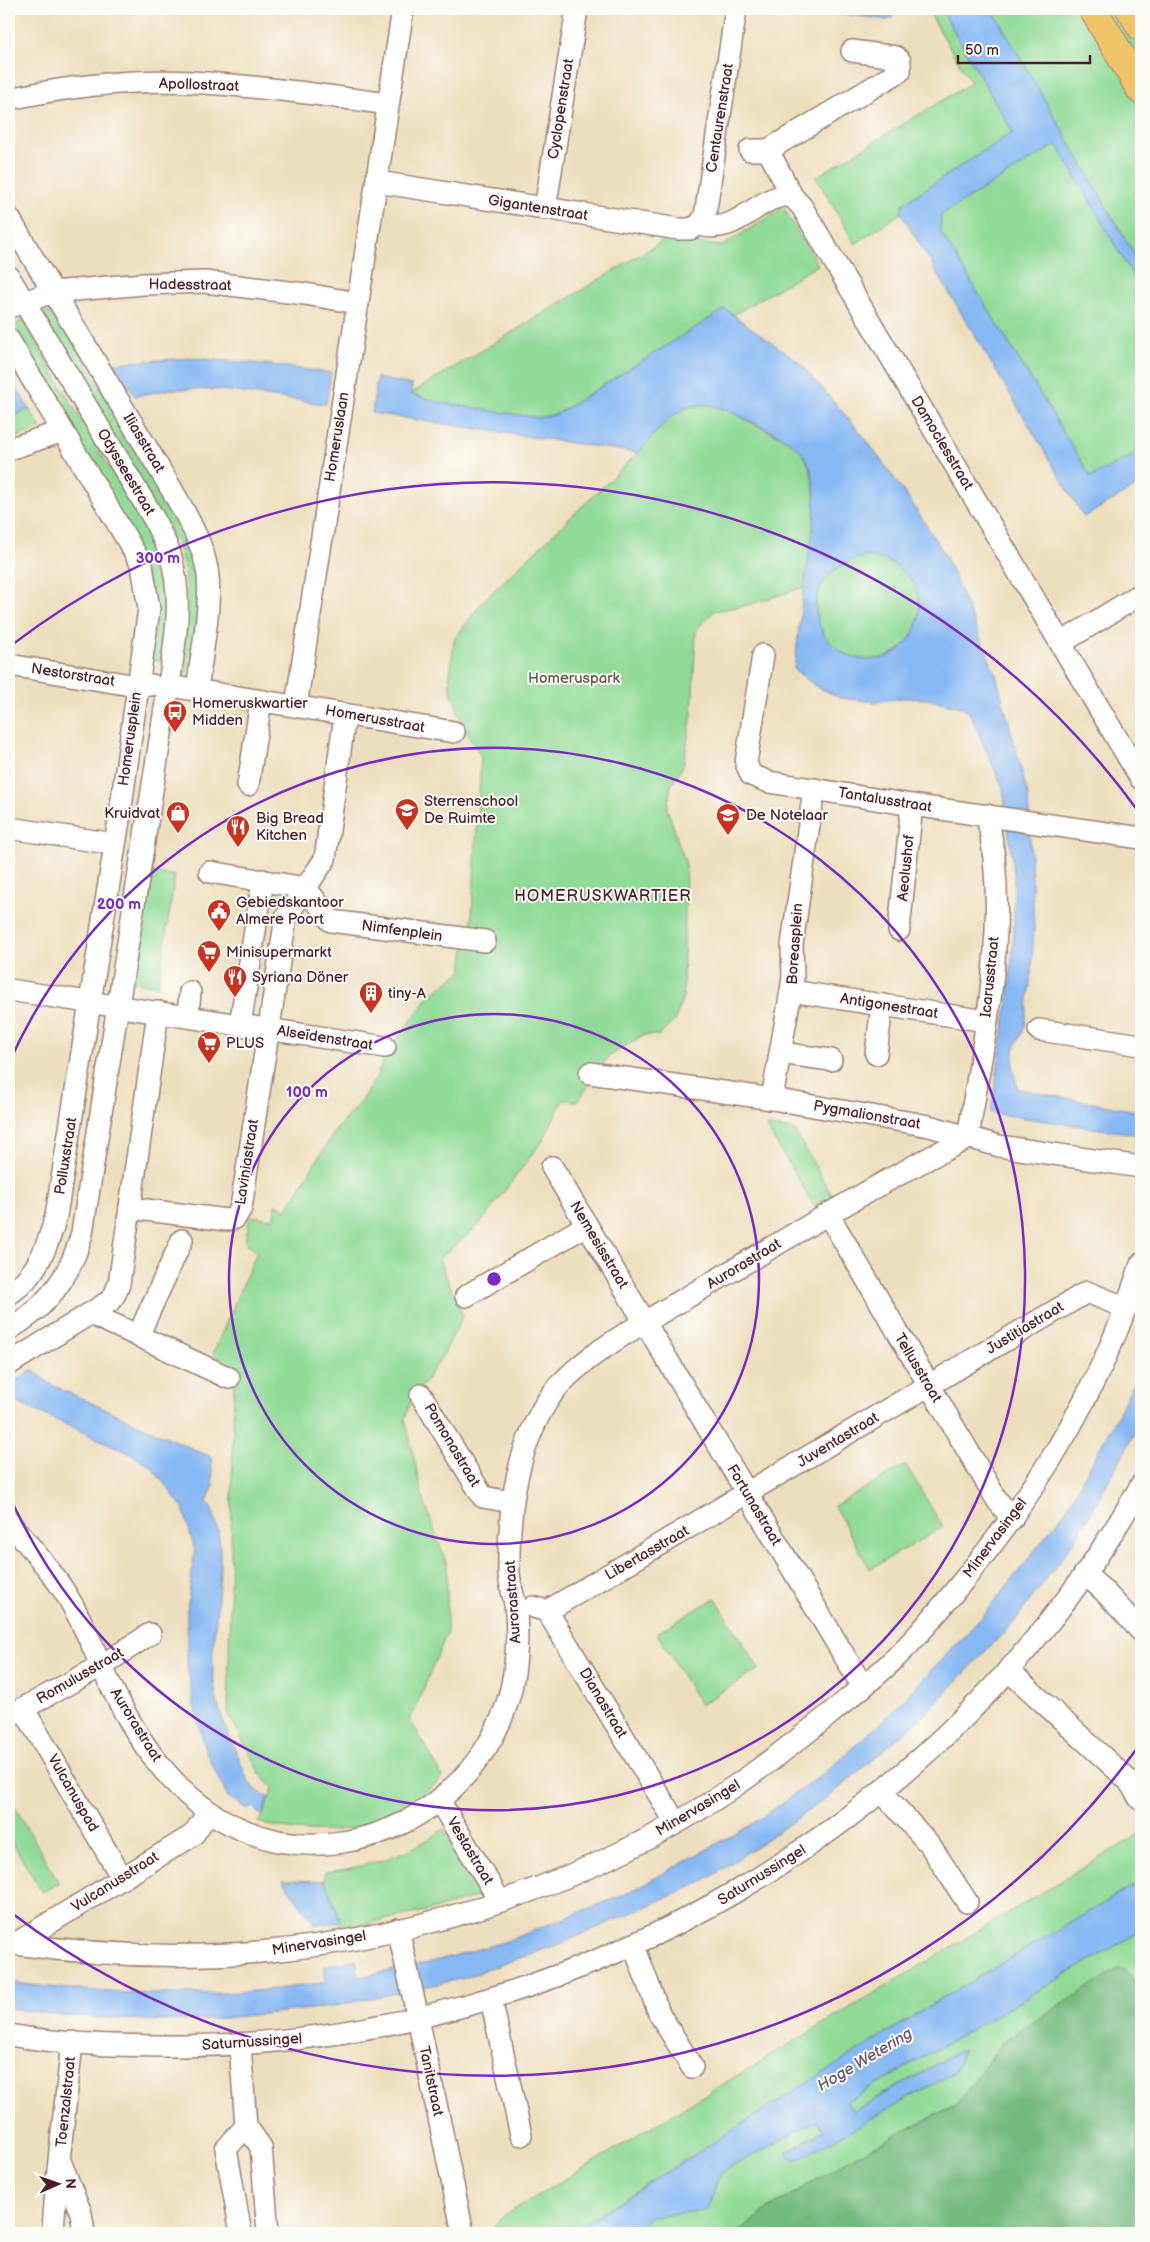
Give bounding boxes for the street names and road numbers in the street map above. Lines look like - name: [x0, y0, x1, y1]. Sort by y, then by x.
- street label: Cyclopenstraat: [544, 57, 578, 161]
- street label: Centaurenstraat: [702, 62, 738, 174]
- street label: Apollostraat: [159, 74, 240, 96]
- street label: Gigantenstraat: [487, 191, 590, 225]
- street label: Hadesstraat: [148, 275, 232, 295]
- street label: Homeruslaan: [321, 391, 353, 483]
- street label: Damoclesstraat: [906, 392, 978, 494]
- street label: Iliasstraat: [119, 410, 169, 477]
- street label: Odysseestraat: [93, 425, 160, 519]
- street label: Nestorstraat: [30, 659, 117, 691]
- street label: Homerusplein: [114, 691, 146, 787]
- street label: Homerusstraat: [324, 701, 427, 737]
- street label: Tantalusstraat: [837, 783, 934, 817]
- street label: Aeolushof: [893, 833, 919, 902]
- street label: Boreasplein: [783, 903, 807, 985]
- street label: Nimfenplein: [360, 916, 444, 946]
- street label: Icarusstraat: [976, 935, 1004, 1018]
- street label: Antigonestraat: [839, 989, 940, 1023]
- street label: Alseïdenstraat: [276, 1021, 375, 1055]
- street label: Pygmalionstraat: [812, 1096, 922, 1134]
- street label: Polluxstraat: [51, 1116, 82, 1196]
- street label: Laviniastraat: [231, 1117, 263, 1206]
- street label: Nemesisstraat: [565, 1198, 633, 1292]
- street label: Aurorastraat: [703, 1234, 785, 1294]
- street label: Justitiastraat: [983, 1297, 1068, 1359]
- street label: Tellusstraat: [890, 1330, 946, 1406]
- street label: Pomonastraat: [420, 1400, 485, 1490]
- street label: Juventastraat: [794, 1408, 883, 1472]
- street label: Fortunastraat: [722, 1461, 786, 1549]
- street label: Minervasingel: [959, 1494, 1031, 1582]
- street label: Libertasstraat: [602, 1521, 693, 1585]
- street label: Aurorastraat: [501, 1559, 525, 1644]
- street label: Romulusstraat: [33, 1643, 127, 1709]
- street label: Dianastraat: [575, 1664, 632, 1742]
- street label: Aurorastraat: [106, 1685, 166, 1766]
- street label: Vulcanuspad: [43, 1751, 103, 1835]
- street label: Minervasingel: [652, 1775, 744, 1841]
- street label: Vestastraat: [442, 1814, 498, 1889]
- street label: Saturnussingel: [714, 1840, 810, 1910]
- street label: Vulcanusstraat: [68, 1847, 163, 1916]
- street label: Minervasingel: [271, 1926, 367, 1960]
- street label: Saturnussingel: [201, 2029, 303, 2055]
- street label: Tanitstraat: [414, 2044, 448, 2118]
- street label: Toenzalstraat: [52, 2055, 80, 2148]

